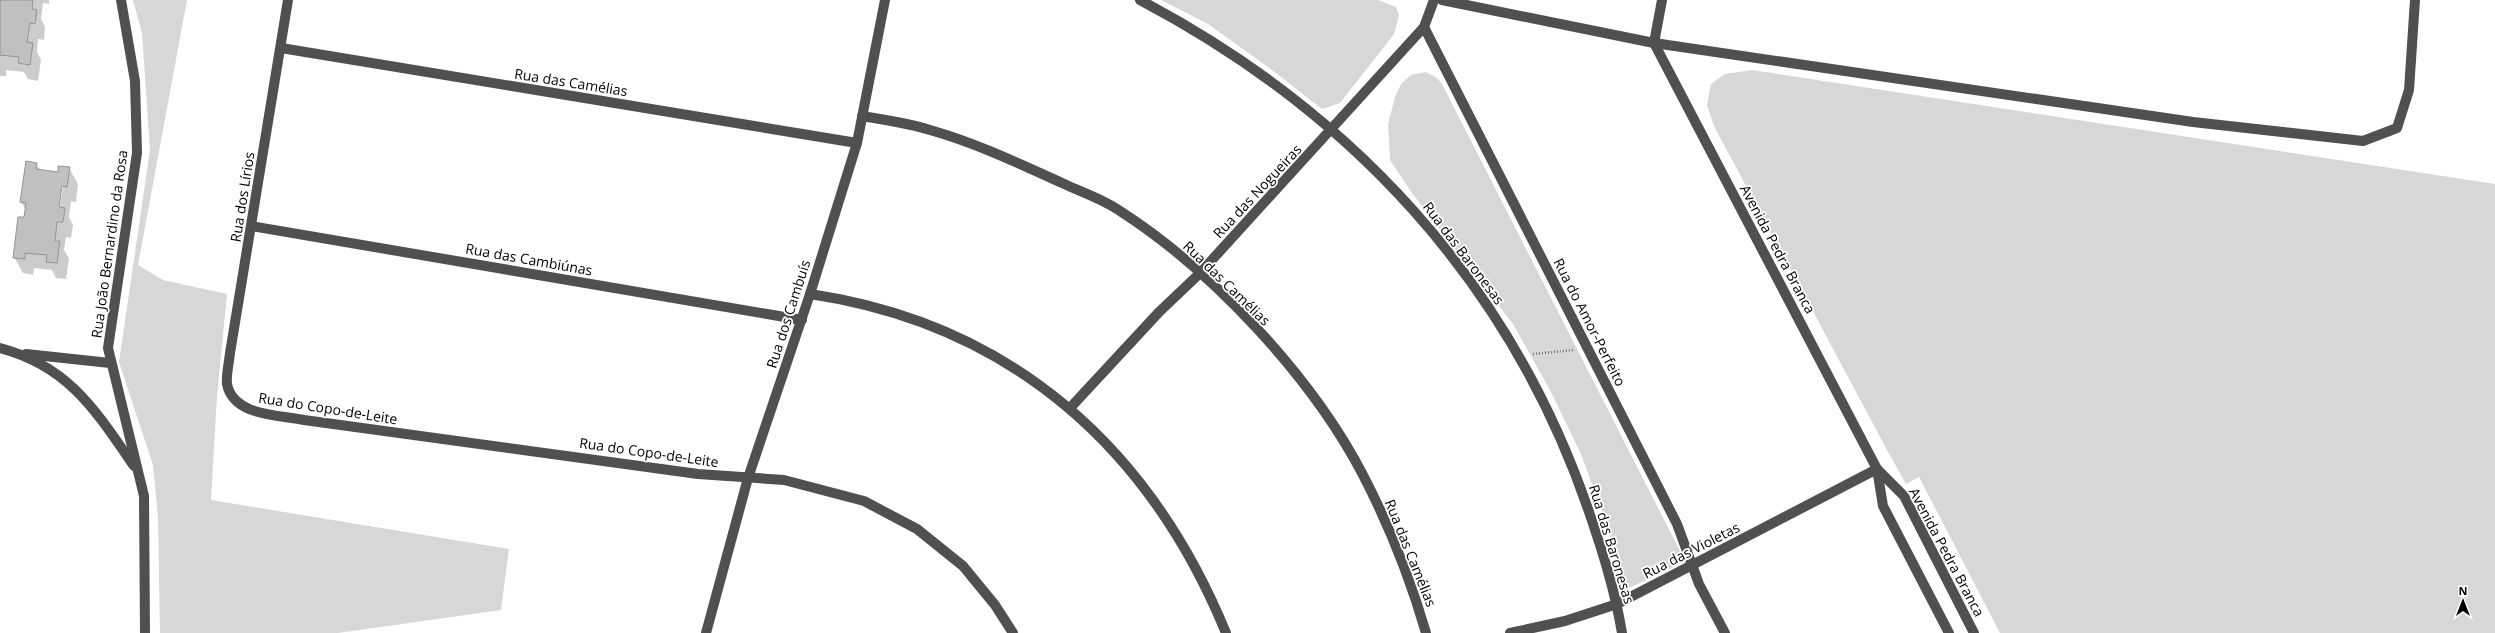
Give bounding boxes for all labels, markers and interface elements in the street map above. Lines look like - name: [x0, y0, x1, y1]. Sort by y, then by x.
- street label: Rua das Camélias: [513, 64, 629, 100]
- street label: Rua das Nogueiras: [1208, 140, 1306, 242]
- street label: Rua João Bernardino da Rosa: [86, 149, 132, 339]
- street label: Rua dos Lírios: [225, 150, 259, 243]
- street label: Avenida Pedra Branca: [1736, 181, 1820, 317]
- street label: Rua das Baronesas: [1419, 198, 1509, 308]
- street label: Rua das Camélias: [1179, 236, 1275, 330]
- street label: Rua das Cambiúnas: [464, 238, 594, 280]
- street label: Rua do Amor-Perfeito: [1549, 255, 1631, 389]
- street label: Rua dos Cambuís: [762, 257, 815, 371]
- street label: Rua do Copo-de-Leite: [257, 388, 399, 428]
- street label: Rua do Copo-de-Leite: [578, 433, 720, 471]
- street label: Rua das Baronesas: [1585, 482, 1639, 606]
- street label: Avenida Pedra Branca: [1905, 484, 1989, 620]
- street label: Rua das Camélias: [1381, 496, 1441, 610]
- street label: Rua das Violetas: [1639, 517, 1743, 583]
- north arrow: [2443, 581, 2483, 621]
- text: N: [2459, 583, 2467, 598]

